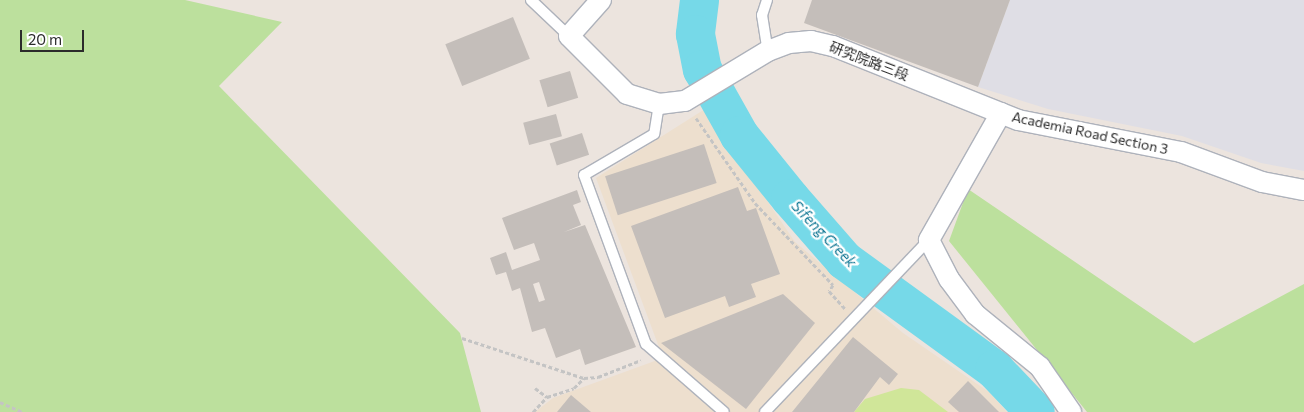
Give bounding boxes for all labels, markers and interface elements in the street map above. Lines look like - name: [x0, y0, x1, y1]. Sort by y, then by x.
- scale bar: [22, 20, 86, 52]
- text: 20 m: [28, 30, 62, 48]
- street label: 研究院路三段: [827, 38, 911, 84]
- street label: Academia Road Section 3: [1010, 108, 1170, 158]
- water label: Sifeng Creek: [788, 197, 860, 271]

